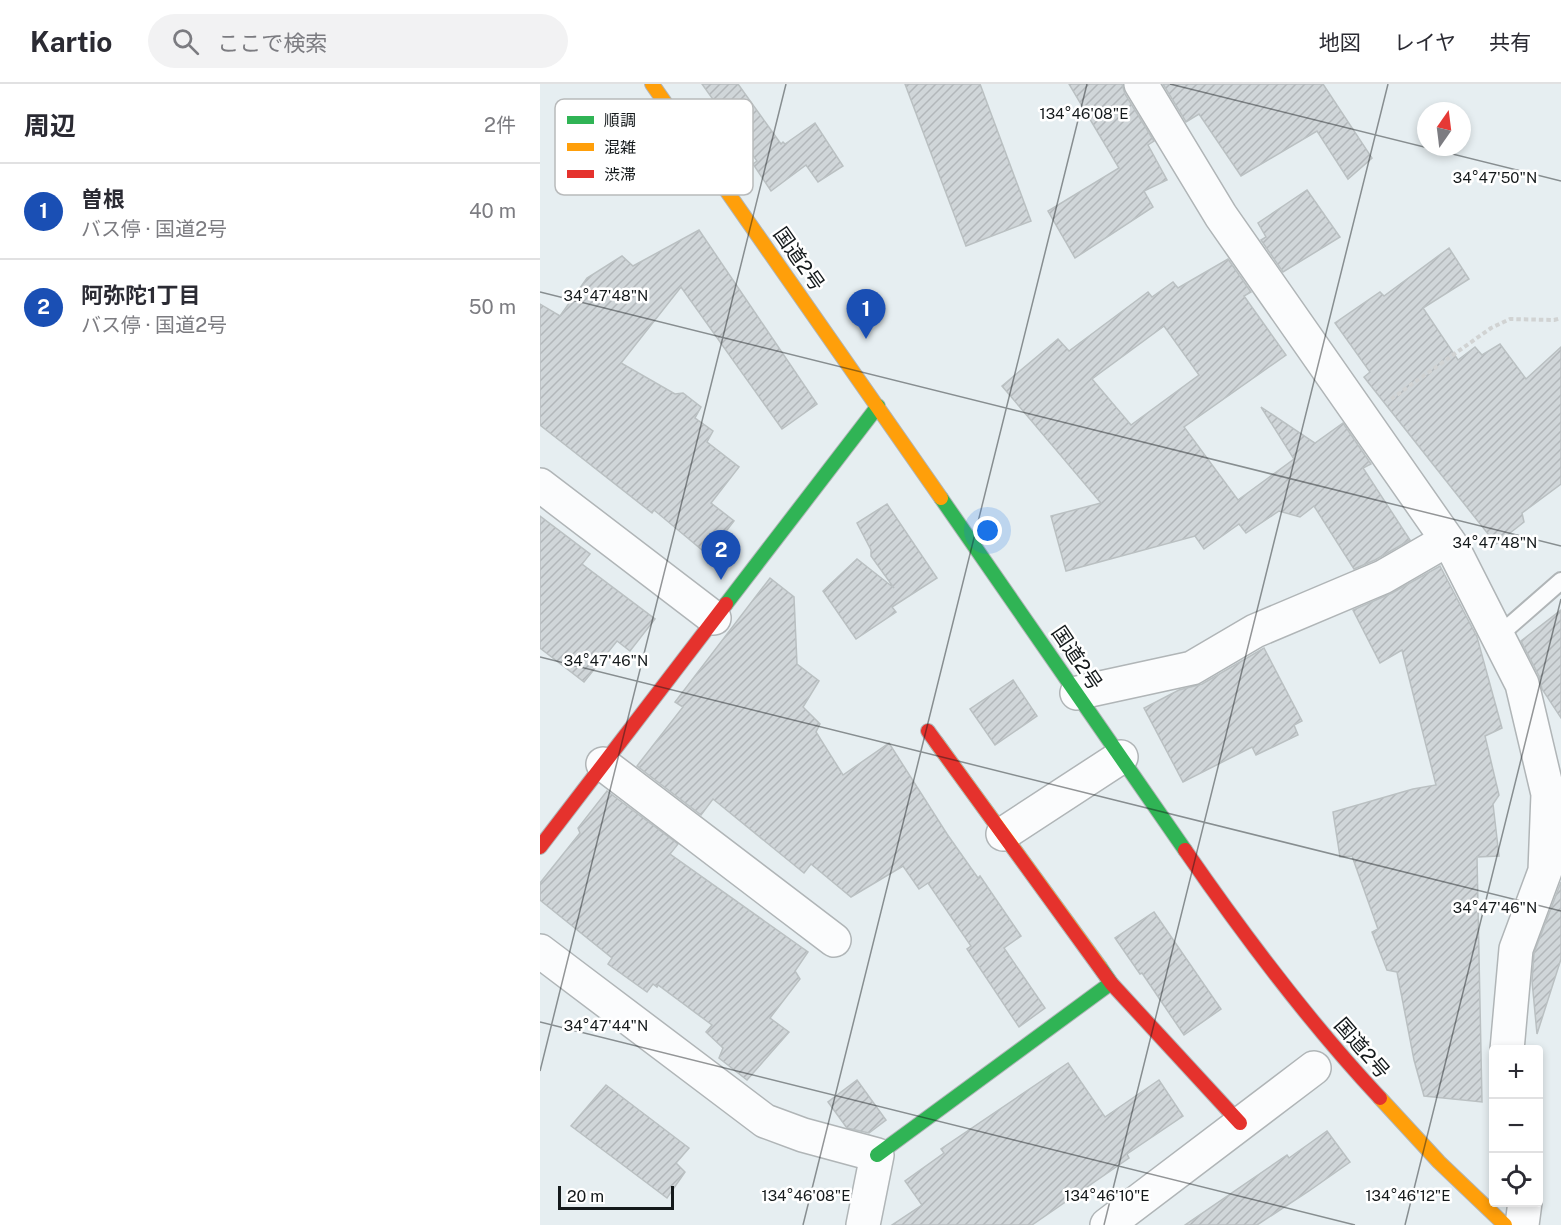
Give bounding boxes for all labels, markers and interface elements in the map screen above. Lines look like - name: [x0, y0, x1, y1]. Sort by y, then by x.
- search box: [148, 14, 568, 68]
- text: Kartio: [30, 25, 112, 58]
- icon: search: [169, 25, 202, 58]
- text: ここで検索: [217, 30, 327, 56]
- text: 地図: [1319, 30, 1361, 55]
- text: レイヤ: [1394, 30, 1456, 55]
- text: 共有: [1489, 30, 1531, 55]
- legend: [555, 99, 753, 195]
- north arrow: [1417, 102, 1471, 156]
- text: 134°46'08"E: [1040, 105, 1128, 122]
- text: 周辺: [24, 110, 76, 141]
- text: 順調: [604, 111, 636, 130]
- text: 2件: [484, 113, 516, 137]
- text: 混雑: [604, 138, 636, 157]
- text: 渋滞: [604, 165, 636, 184]
- text: 34°47'50"N: [1453, 169, 1537, 186]
- text: 曽根: [81, 186, 125, 212]
- text: 1: [39, 199, 48, 223]
- text: 40 m: [469, 199, 516, 223]
- text: バス停 · 国道2号: [81, 217, 227, 241]
- street label: 国道2号: [769, 223, 829, 295]
- text: 阿弥陀1丁目: [81, 282, 200, 308]
- text: 34°47'48"N: [564, 287, 648, 304]
- pin: 1: [846, 290, 886, 339]
- text: 2: [37, 295, 50, 319]
- text: 50 m: [469, 295, 516, 319]
- text: バス停 · 国道2号: [81, 313, 227, 337]
- your location: [973, 516, 1002, 545]
- pin: 2: [702, 530, 741, 580]
- text: 34°47'48"N: [1453, 534, 1537, 551]
- street label: 国道2号: [1047, 621, 1107, 695]
- text: 34°47'46"N: [564, 652, 648, 669]
- text: 34°47'46"N: [1453, 899, 1537, 916]
- street label: 国道2号: [1329, 1013, 1395, 1083]
- text: 34°47'44"N: [564, 1017, 648, 1034]
- map controls: [1489, 1045, 1543, 1207]
- button: +: [1489, 1045, 1543, 1099]
- button: −: [1489, 1099, 1543, 1153]
- button: locate: [1489, 1153, 1543, 1207]
- scale bar: [558, 1183, 674, 1210]
- text: 20 m: [567, 1187, 604, 1206]
- text: 134°46'08"E: [762, 1187, 850, 1204]
- text: 134°46'10"E: [1064, 1187, 1150, 1204]
- text: 134°46'12"E: [1365, 1187, 1451, 1204]

